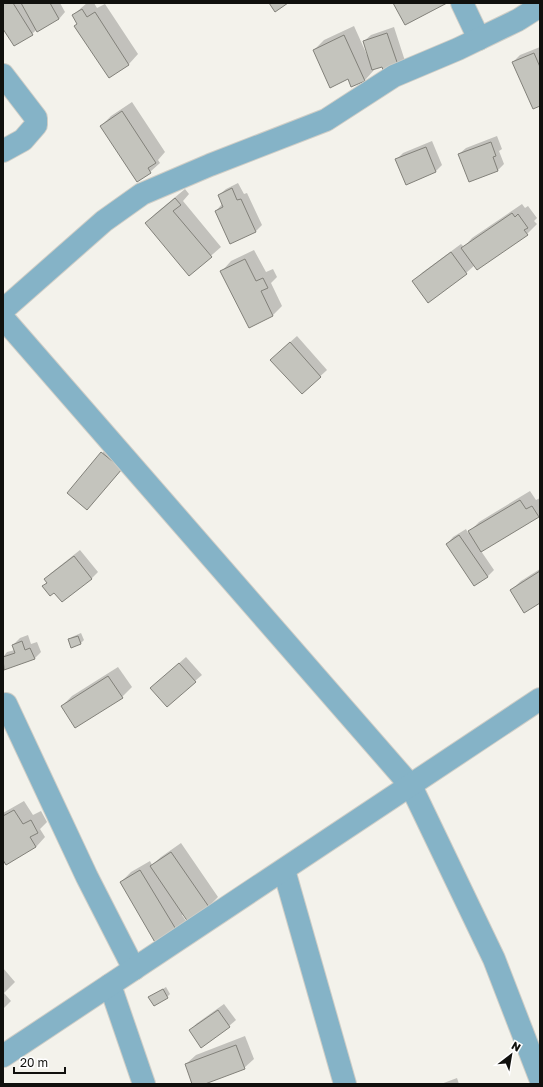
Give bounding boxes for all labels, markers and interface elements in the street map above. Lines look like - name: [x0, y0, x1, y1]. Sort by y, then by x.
- north arrow: [491, 1035, 531, 1075]
- text: N: [509, 1038, 523, 1054]
- scale bar: [14, 1049, 65, 1075]
- text: 20 m: [20, 1055, 48, 1070]

